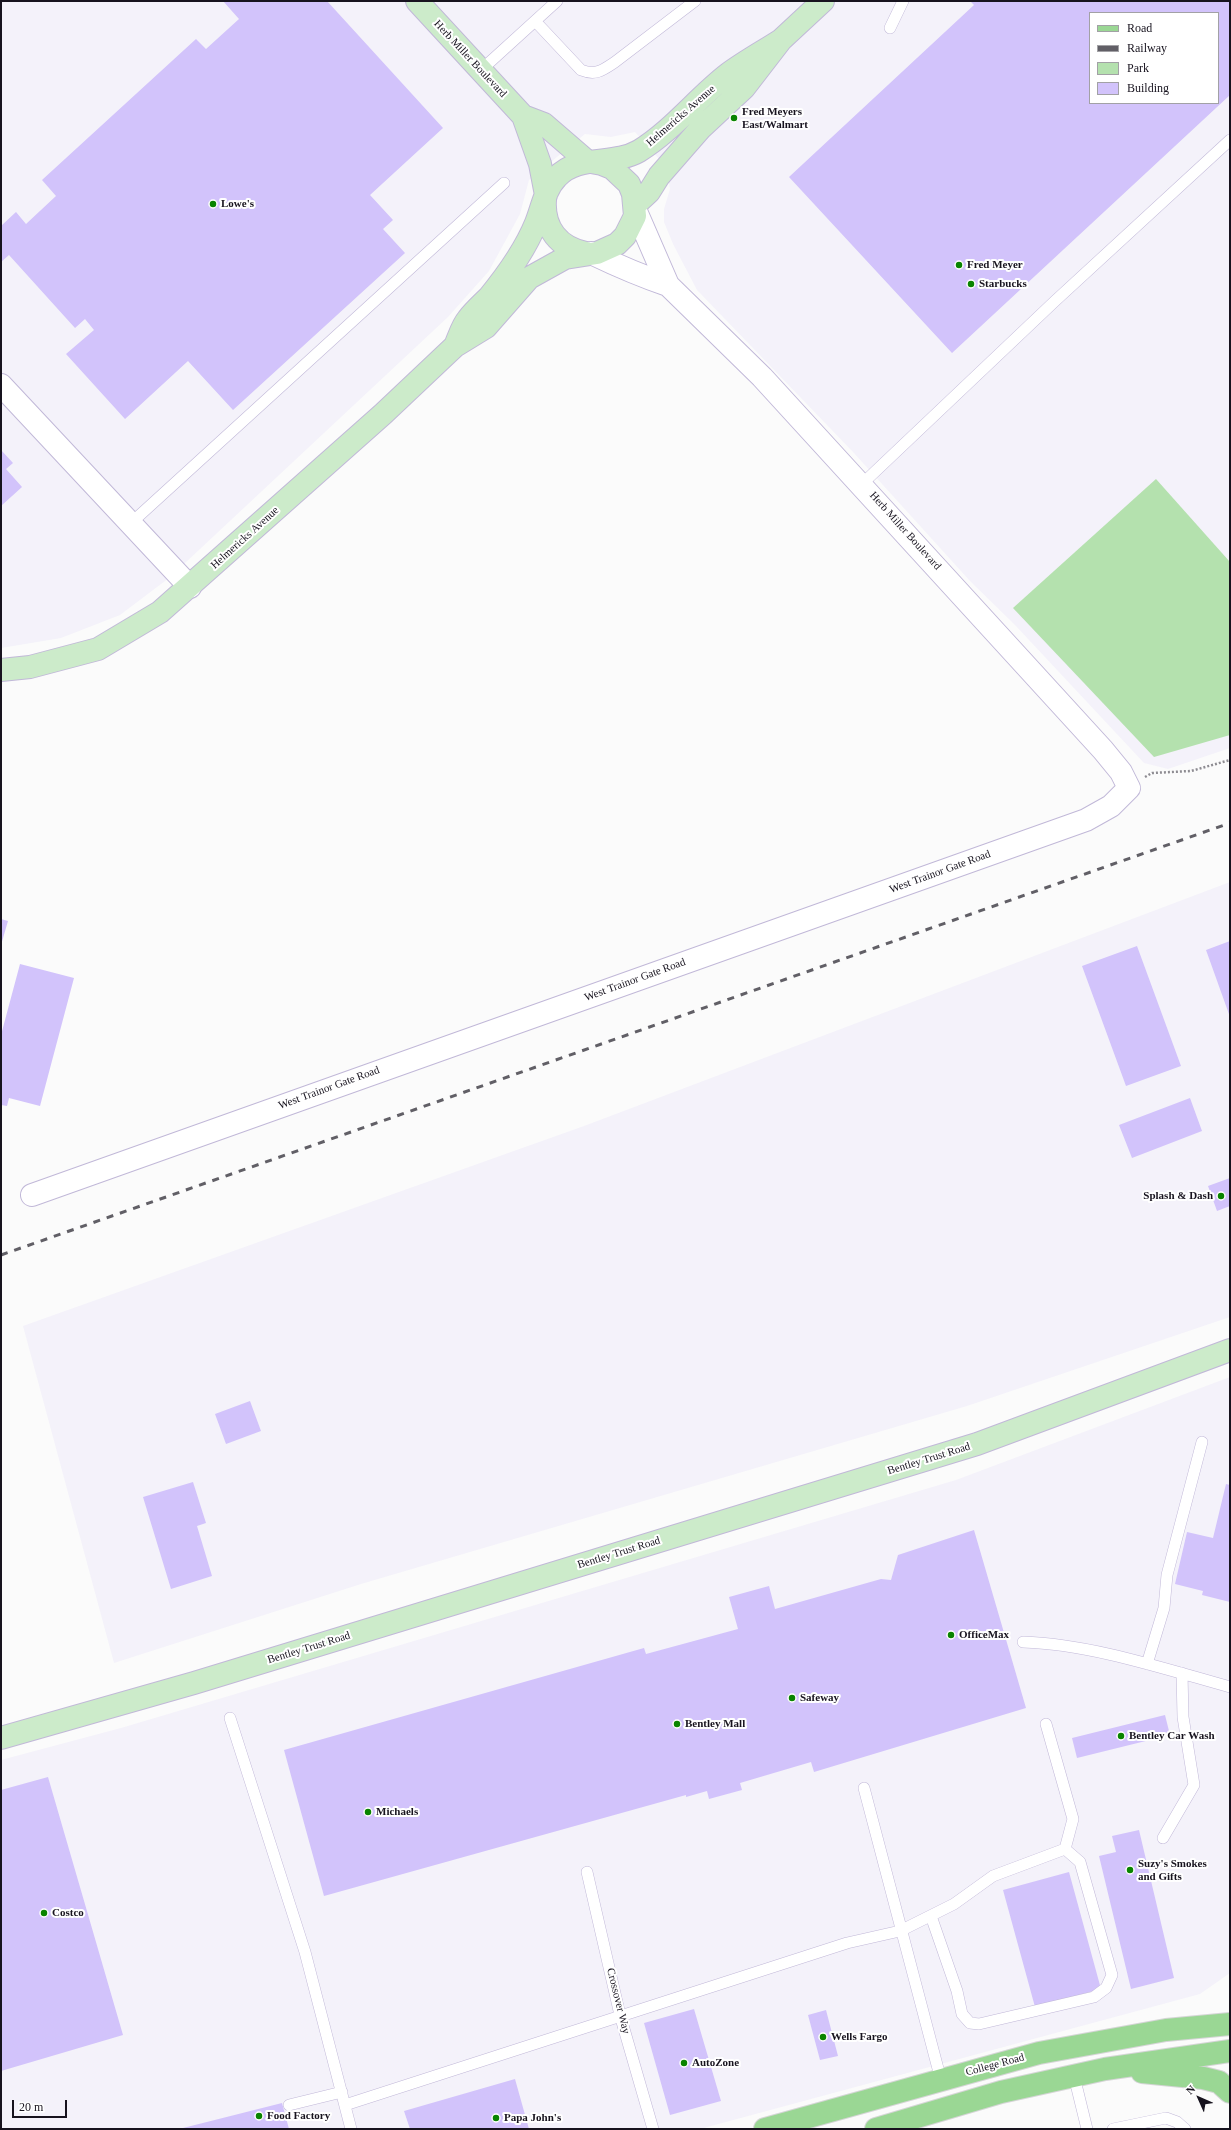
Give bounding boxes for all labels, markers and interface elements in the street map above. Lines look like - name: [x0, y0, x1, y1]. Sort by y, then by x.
- legend: [1089, 12, 1219, 104]
- street label: Herb Miller Boulevard: [431, 18, 509, 100]
- text: Road: [1127, 21, 1152, 35]
- text: Railway: [1127, 41, 1167, 55]
- text: Park: [1127, 61, 1149, 75]
- text: Building: [1127, 81, 1169, 95]
- street label: Helmericks Avenue: [644, 83, 718, 149]
- place label: Fred Meyers East/Walmart: [742, 105, 808, 131]
- marker: Fred Meyers East/Walmart: [729, 113, 739, 123]
- place label: Lowe's: [221, 197, 254, 211]
- marker: Lowe's: [208, 199, 218, 209]
- place label: Fred Meyer: [967, 258, 1023, 272]
- marker: Fred Meyer: [954, 260, 964, 270]
- place label: Starbucks: [979, 277, 1027, 291]
- marker: Starbucks: [966, 279, 976, 289]
- street label: Herb Miller Boulevard: [866, 489, 944, 573]
- street label: Helmericks Avenue: [208, 504, 282, 572]
- street label: West Trainor Gate Road: [888, 848, 992, 896]
- street label: West Trainor Gate Road: [583, 956, 687, 1004]
- street label: West Trainor Gate Road: [277, 1064, 381, 1112]
- place label: Splash & Dash: [1143, 1189, 1213, 1203]
- marker: Splash & Dash: [1216, 1191, 1226, 1201]
- street label: Bentley Trust Road: [886, 1440, 972, 1478]
- street label: Bentley Trust Road: [576, 1534, 662, 1572]
- place label: OfficeMax: [959, 1628, 1009, 1642]
- street label: Bentley Trust Road: [266, 1629, 352, 1667]
- marker: OfficeMax: [946, 1630, 956, 1640]
- place label: Safeway: [800, 1691, 839, 1705]
- marker: Safeway: [787, 1693, 797, 1703]
- place label: Bentley Mall: [685, 1717, 745, 1731]
- marker: Bentley Mall: [672, 1719, 682, 1729]
- place label: Bentley Car Wash: [1129, 1729, 1215, 1743]
- marker: Bentley Car Wash: [1116, 1731, 1126, 1741]
- place label: Michaels: [376, 1805, 418, 1819]
- marker: Michaels: [363, 1807, 373, 1817]
- place label: Suzy's Smokes and Gifts: [1138, 1857, 1207, 1883]
- marker: Suzy's Smokes and Gifts: [1125, 1865, 1135, 1875]
- place label: Costco: [52, 1906, 84, 1920]
- marker: Costco: [39, 1908, 49, 1918]
- street label: Crossover Way: [603, 1967, 633, 2035]
- place label: Wells Fargo: [831, 2030, 888, 2044]
- marker: Wells Fargo: [818, 2032, 828, 2042]
- street label: College Road: [964, 2051, 1026, 2079]
- place label: AutoZone: [692, 2056, 739, 2070]
- marker: AutoZone: [679, 2058, 689, 2068]
- north arrow: [1179, 2078, 1219, 2118]
- text: N: [1183, 2082, 1198, 2097]
- scale bar: [14, 2092, 69, 2118]
- text: 20 m: [19, 2100, 43, 2114]
- place label: Food Factory: [267, 2109, 330, 2123]
- marker: Food Factory: [254, 2111, 264, 2121]
- place label: Papa John's: [504, 2111, 561, 2125]
- marker: Papa John's: [491, 2113, 501, 2123]

